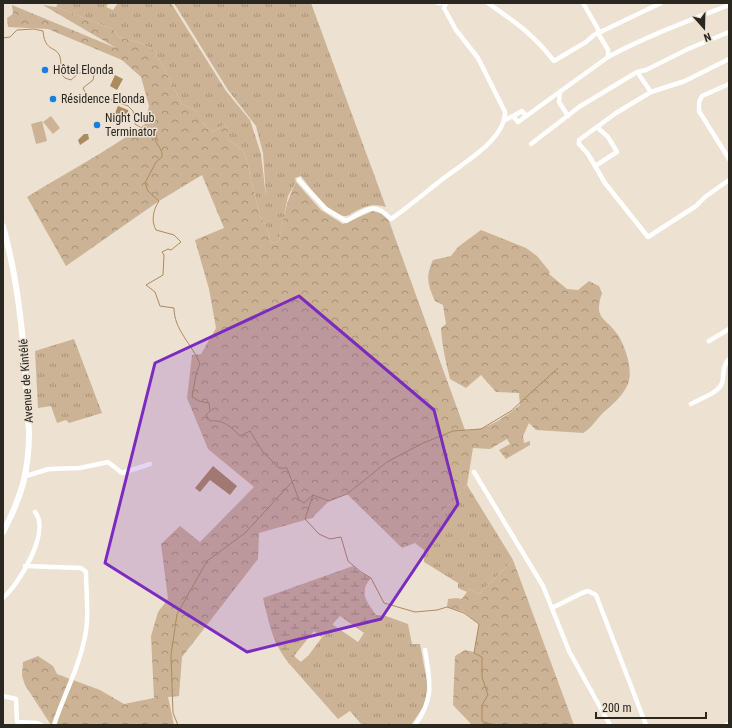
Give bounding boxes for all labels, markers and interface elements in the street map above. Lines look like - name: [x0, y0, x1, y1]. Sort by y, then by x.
- north arrow: [684, 8, 724, 48]
- text: N: [702, 30, 713, 44]
- place label: Hôtel Elonda: [53, 63, 114, 77]
- marker: Hôtel Elonda: [40, 65, 50, 75]
- place label: Résidence Elonda: [61, 92, 145, 106]
- marker: Résidence Elonda: [48, 94, 58, 104]
- place label: Night Club Terminator: [105, 111, 157, 139]
- marker: Night Club Terminator: [92, 120, 102, 130]
- street label: Avenue de Kintélé: [16, 338, 36, 424]
- scale bar: [596, 694, 706, 720]
- text: 200 m: [602, 701, 632, 715]

